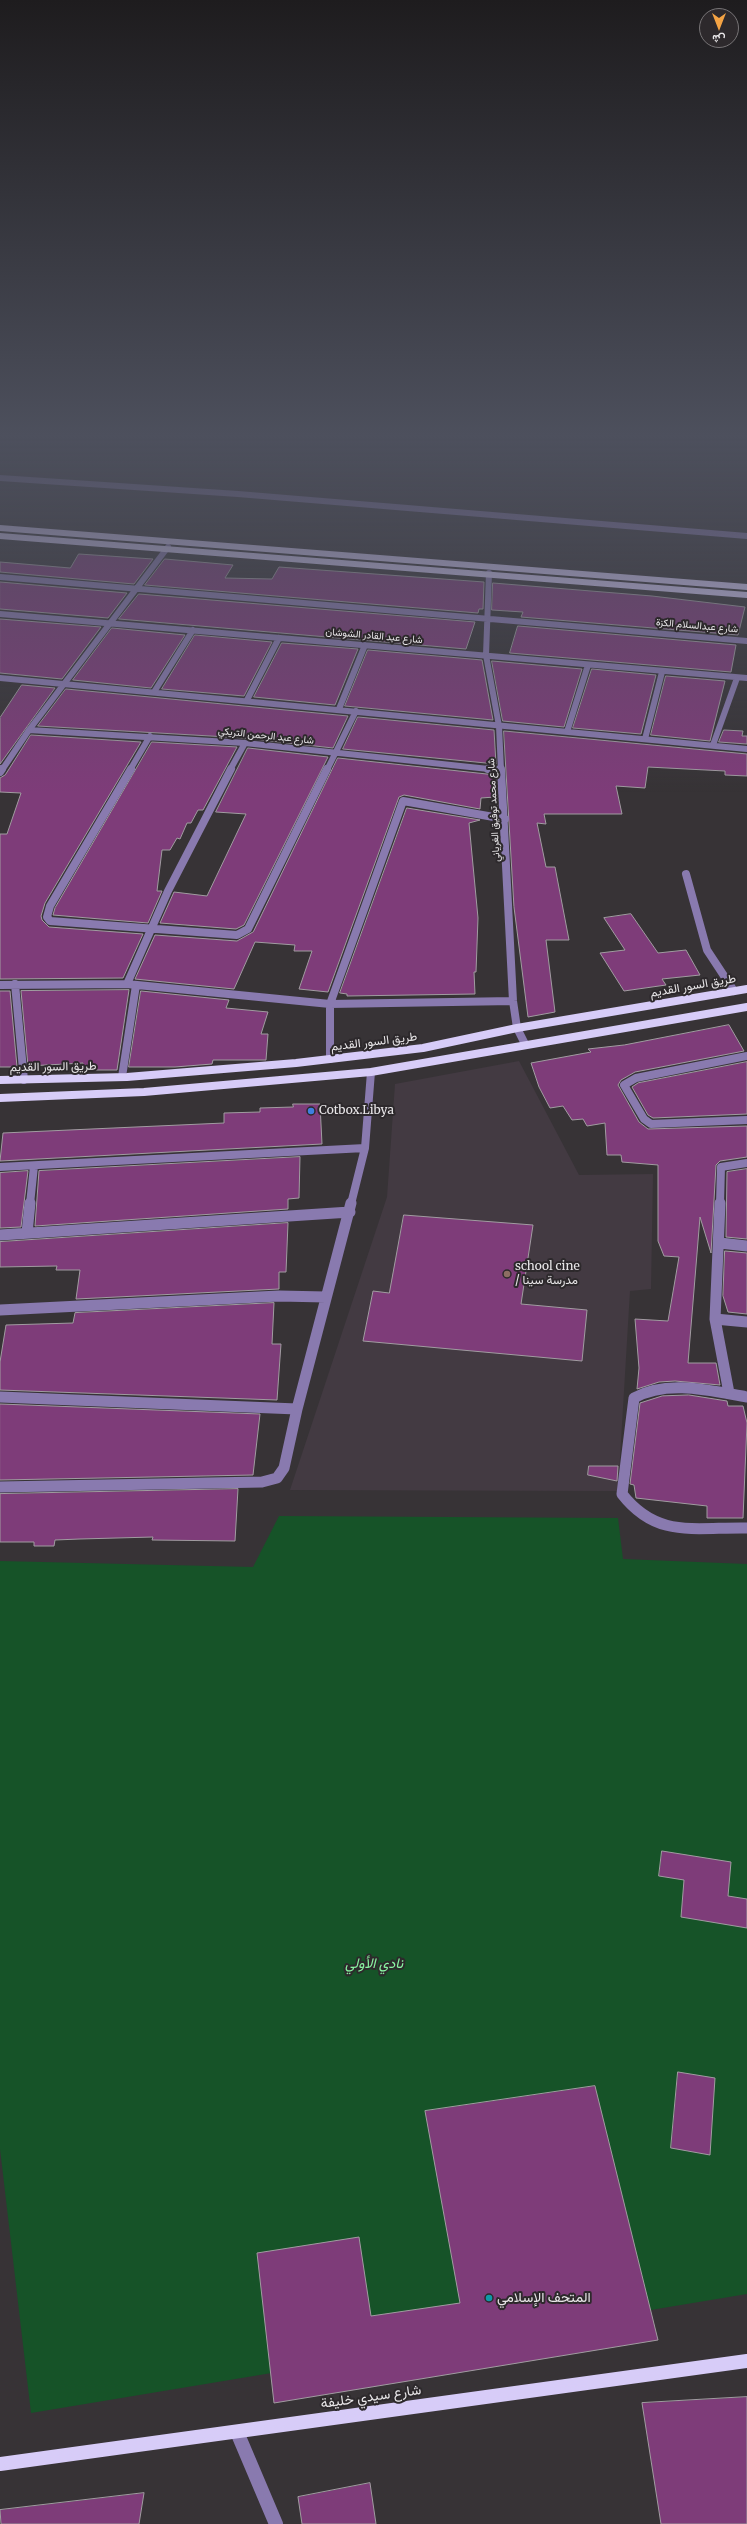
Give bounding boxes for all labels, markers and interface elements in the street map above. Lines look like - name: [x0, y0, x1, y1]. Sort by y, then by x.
- north arrow: [699, 8, 739, 48]
- text: ش: [712, 32, 726, 46]
- street label: شارع عبدالسلام الكزة: [655, 616, 739, 636]
- street label: شارع عبد القادر الشوشان: [325, 626, 423, 646]
- street label: شارع عبد الرحمن التريكي: [217, 725, 315, 747]
- street label: شارع محمد توفيق الغرياني: [485, 758, 503, 862]
- street label: طريق السور القديم: [649, 971, 737, 1001]
- street label: طريق السور القديم: [330, 1030, 418, 1054]
- street label: طريق السور القديم: [9, 1059, 97, 1075]
- place label: Cotbox.Libya: [319, 1104, 394, 1118]
- marker: Cotbox.Libya: [306, 1106, 316, 1116]
- place label: school cine / مدرسة سينا: [515, 1260, 580, 1288]
- marker: school cine / مدرسة سينا: [502, 1269, 512, 1279]
- park label: نادي الأولي: [345, 1956, 403, 1972]
- place label: المتحف الإسلامي: [497, 2290, 591, 2306]
- marker: المتحف الإسلامي: [484, 2293, 494, 2303]
- street label: شارع سيدي خليفة: [320, 2382, 422, 2412]

